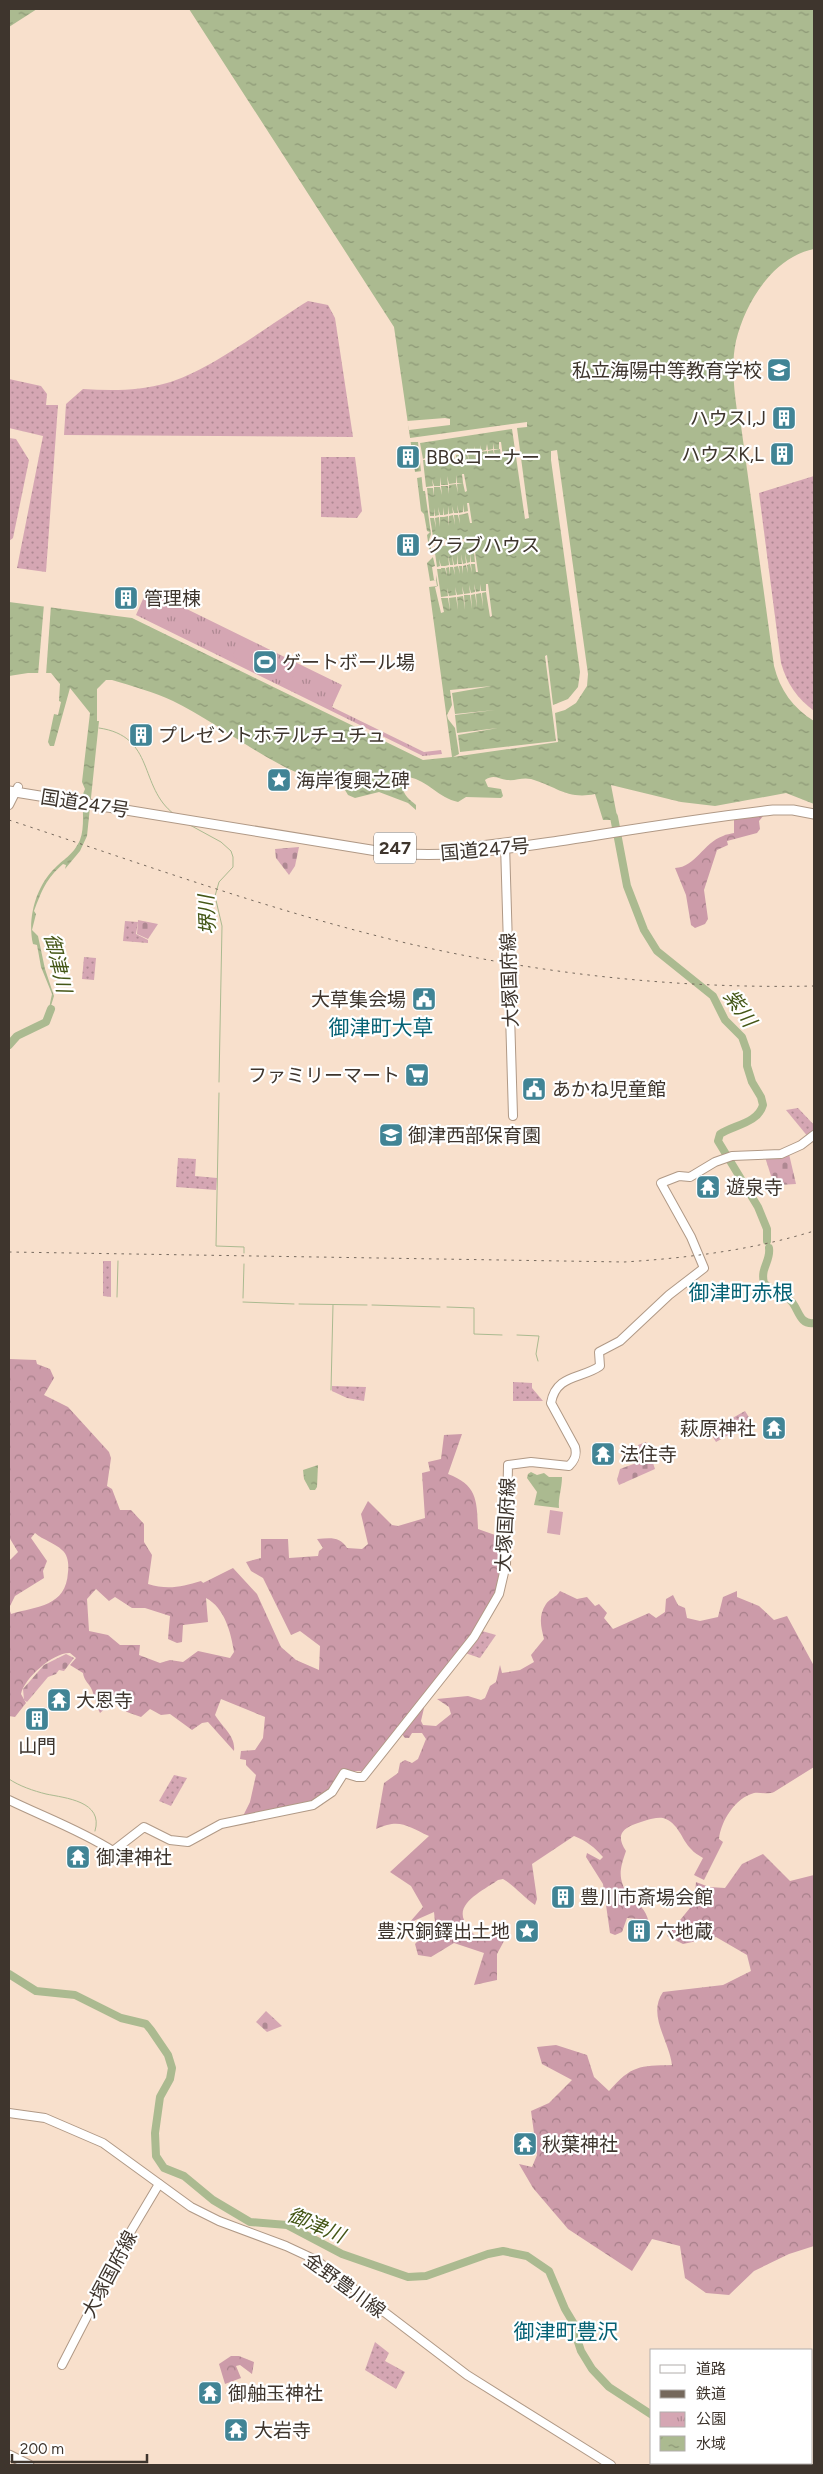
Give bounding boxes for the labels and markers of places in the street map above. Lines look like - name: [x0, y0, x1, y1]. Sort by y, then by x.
- school or university icon: 私立海陽中等教育学校: [766, 357, 792, 383]
- place label: 私立海陽中等教育学校: [572, 359, 762, 382]
- building icon: ハウスI,J: [771, 405, 797, 431]
- place label: ハウスI,J: [690, 407, 766, 430]
- building icon: ハウスK,L: [769, 441, 795, 467]
- place label: ハウスK,L: [681, 443, 764, 466]
- building icon: BBQコーナー: [395, 444, 421, 470]
- place label: BBQコーナー: [426, 446, 540, 469]
- building icon: クラブハウス: [395, 532, 421, 558]
- place label: クラブハウス: [426, 534, 540, 557]
- building icon: 管理棟: [113, 585, 139, 611]
- place label: 管理棟: [144, 587, 201, 610]
- sports icon: ゲートボール場: [252, 649, 278, 675]
- place label: ゲートボール場: [282, 651, 415, 674]
- building icon: プレゼントホテルチュチュ: [128, 722, 154, 748]
- place label: プレゼントホテルチュチュ: [158, 724, 386, 747]
- place icon: 海岸復興之碑: [266, 767, 292, 793]
- place label: 海岸復興之碑: [296, 769, 410, 792]
- public building icon: 大草集会場: [411, 986, 437, 1012]
- place label: 大草集会場: [311, 988, 406, 1011]
- supermarket icon: ファミリーマート: [404, 1062, 430, 1088]
- place label: ファミリーマート: [248, 1064, 400, 1087]
- public building icon: あかね児童館: [521, 1076, 547, 1102]
- place label: あかね児童館: [552, 1078, 666, 1101]
- school or university icon: 御津西部保育園: [378, 1122, 404, 1148]
- place label: 御津西部保育園: [408, 1124, 541, 1147]
- temple icon: 遊泉寺: [695, 1174, 721, 1200]
- place label: 遊泉寺: [726, 1176, 783, 1199]
- temple icon: 萩原神社: [761, 1415, 787, 1441]
- place label: 萩原神社: [680, 1417, 756, 1440]
- temple icon: 法住寺: [590, 1441, 616, 1467]
- place label: 法住寺: [620, 1443, 677, 1466]
- temple icon: 大恩寺: [46, 1687, 72, 1713]
- place label: 大恩寺: [76, 1689, 133, 1712]
- building icon: 山門: [24, 1706, 50, 1732]
- place label: 山門: [18, 1735, 56, 1758]
- temple icon: 御津神社: [65, 1844, 91, 1870]
- place label: 御津神社: [96, 1846, 172, 1869]
- building icon: 豊川市斎場会館: [550, 1884, 576, 1910]
- place label: 豊川市斎場会館: [580, 1886, 713, 1909]
- place icon: 豊沢銅鐸出土地: [514, 1918, 540, 1944]
- building icon: 六地蔵: [626, 1918, 652, 1944]
- place label: 豊沢銅鐸出土地: [377, 1920, 510, 1943]
- place label: 六地蔵: [656, 1920, 713, 1943]
- temple icon: 秋葉神社: [512, 2131, 538, 2157]
- place label: 秋葉神社: [542, 2133, 618, 2156]
- temple icon: 御舳玉神社: [197, 2380, 223, 2406]
- place label: 御舳玉神社: [228, 2382, 323, 2405]
- temple icon: 大岩寺: [223, 2417, 249, 2443]
- place label: 大岩寺: [254, 2419, 311, 2442]

